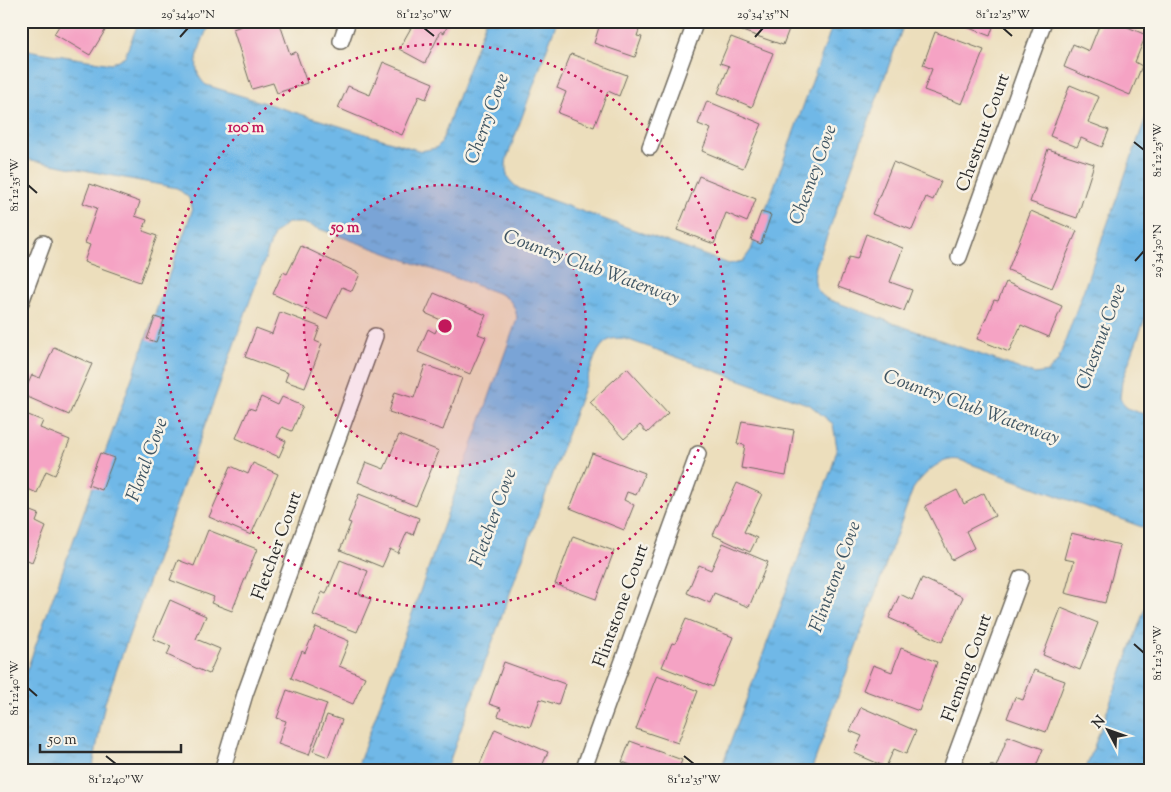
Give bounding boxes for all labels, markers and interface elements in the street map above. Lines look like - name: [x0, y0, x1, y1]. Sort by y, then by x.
- text: 29°34'40"N: [161, 6, 215, 24]
- text: 81°12'30"W: [396, 6, 452, 24]
- text: 29°34'35"N: [737, 6, 789, 24]
- text: 81°12'25"W: [976, 6, 1031, 24]
- water label: Cherry Cove: [459, 70, 517, 168]
- street label: Chestnut Court: [950, 70, 1018, 196]
- text: 100 m: [228, 118, 265, 139]
- water label: Chesney Cove: [783, 121, 845, 229]
- text: 81°12'25"W: [1149, 122, 1167, 177]
- text: 81°12'35"W: [6, 158, 24, 212]
- text: 50 m: [330, 218, 360, 239]
- water label: Country Club Waterway: [499, 224, 683, 313]
- text: 29°34'30"N: [1149, 224, 1167, 278]
- water label: Chestnut Cove: [1070, 280, 1134, 394]
- centre of rings: [436, 317, 454, 335]
- water label: Country Club Waterway: [879, 364, 1063, 453]
- water label: Floral Cove: [120, 414, 176, 506]
- water label: Fletcher Cove: [464, 465, 524, 571]
- street label: Fletcher Court: [246, 488, 310, 604]
- water label: Flintstone Cove: [803, 517, 869, 636]
- street label: Flintstone Court: [588, 541, 656, 671]
- street label: Fleming Court: [936, 610, 1000, 726]
- text: 81°12'30"W: [1149, 625, 1167, 681]
- text: 81°12'40"W: [6, 660, 24, 716]
- north arrow: [1084, 704, 1134, 754]
- text: N: [1088, 712, 1111, 734]
- scale bar: [40, 722, 181, 754]
- text: 50 m: [47, 730, 77, 751]
- text: 81°12'40"W: [88, 771, 144, 789]
- text: 81°12'35"W: [667, 771, 721, 789]

